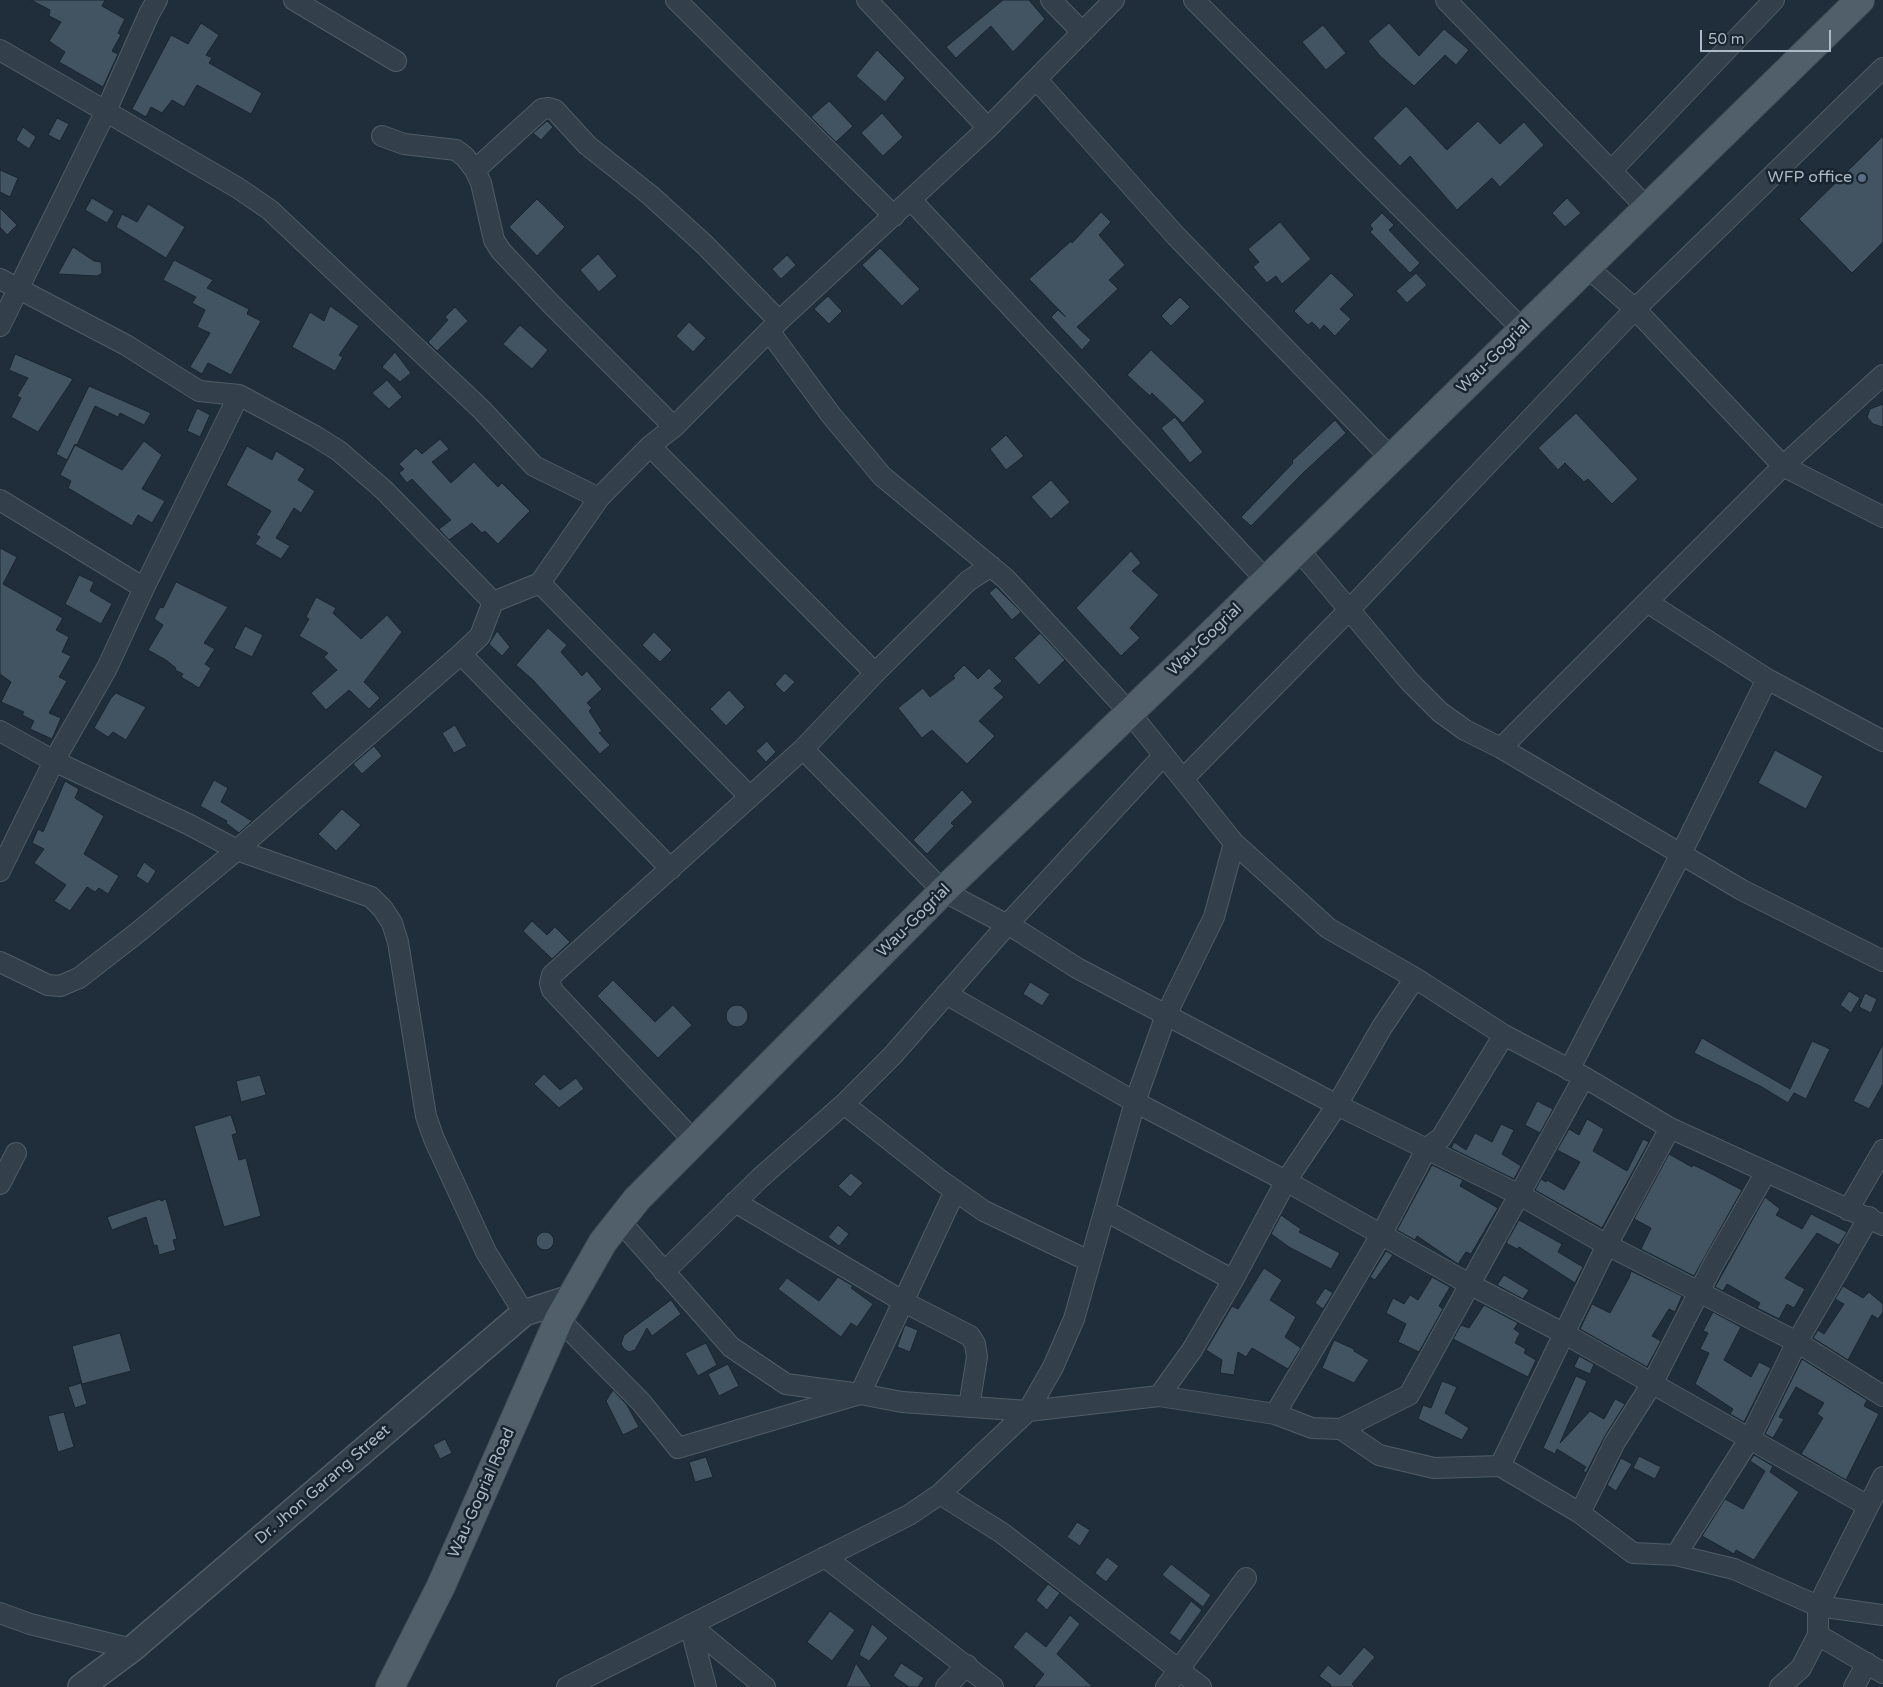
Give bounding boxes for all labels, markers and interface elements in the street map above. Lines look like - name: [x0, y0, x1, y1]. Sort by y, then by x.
- scale bar: [1703, 20, 1834, 52]
- text: 50 m: [1708, 30, 1745, 48]
- place label: WFP office: [1768, 168, 1852, 188]
- marker: WFP office: [1856, 172, 1868, 184]
- street label: Wau-Gogrial: [1453, 316, 1535, 398]
- street label: Wau-Gogrial: [1164, 600, 1246, 680]
- street label: Wau-Gogrial: [873, 880, 955, 962]
- street label: Dr. Jhon Garang Street: [252, 1421, 394, 1549]
- street label: Wau-Gogrial Road: [445, 1425, 519, 1561]

